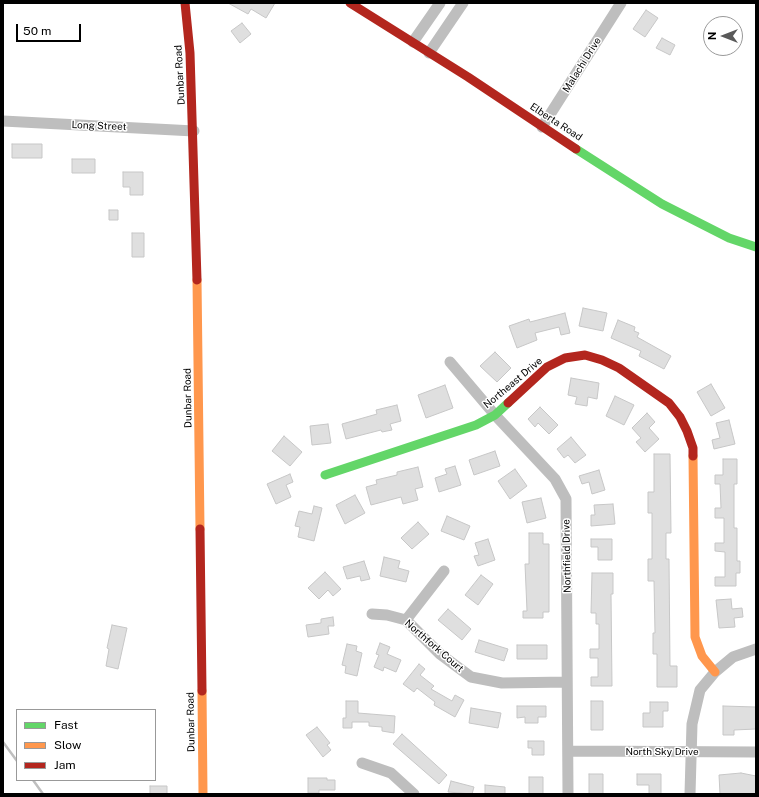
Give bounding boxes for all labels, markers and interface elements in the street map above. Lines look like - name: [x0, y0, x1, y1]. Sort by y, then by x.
- scale bar: [18, 16, 83, 42]
- north arrow: [703, 16, 743, 56]
- text: 50 m: [23, 24, 51, 38]
- text: N: [706, 32, 718, 40]
- street label: Malachi Drive: [560, 35, 604, 95]
- street label: Dunbar Road: [172, 45, 188, 105]
- street label: Elberta Road: [528, 101, 584, 143]
- street label: Long Street: [71, 119, 127, 133]
- street label: Northeast Drive: [481, 355, 545, 411]
- street label: Dunbar Road: [181, 368, 195, 428]
- street label: Northfield Drive: [560, 519, 574, 593]
- street label: Northfork Court: [402, 617, 466, 675]
- street label: Dunbar Road: [184, 692, 198, 752]
- legend: [16, 709, 156, 781]
- text: Fast: [54, 718, 78, 732]
- text: Slow: [54, 738, 81, 752]
- street label: North Sky Drive: [625, 746, 699, 758]
- text: Jam: [54, 758, 76, 772]

